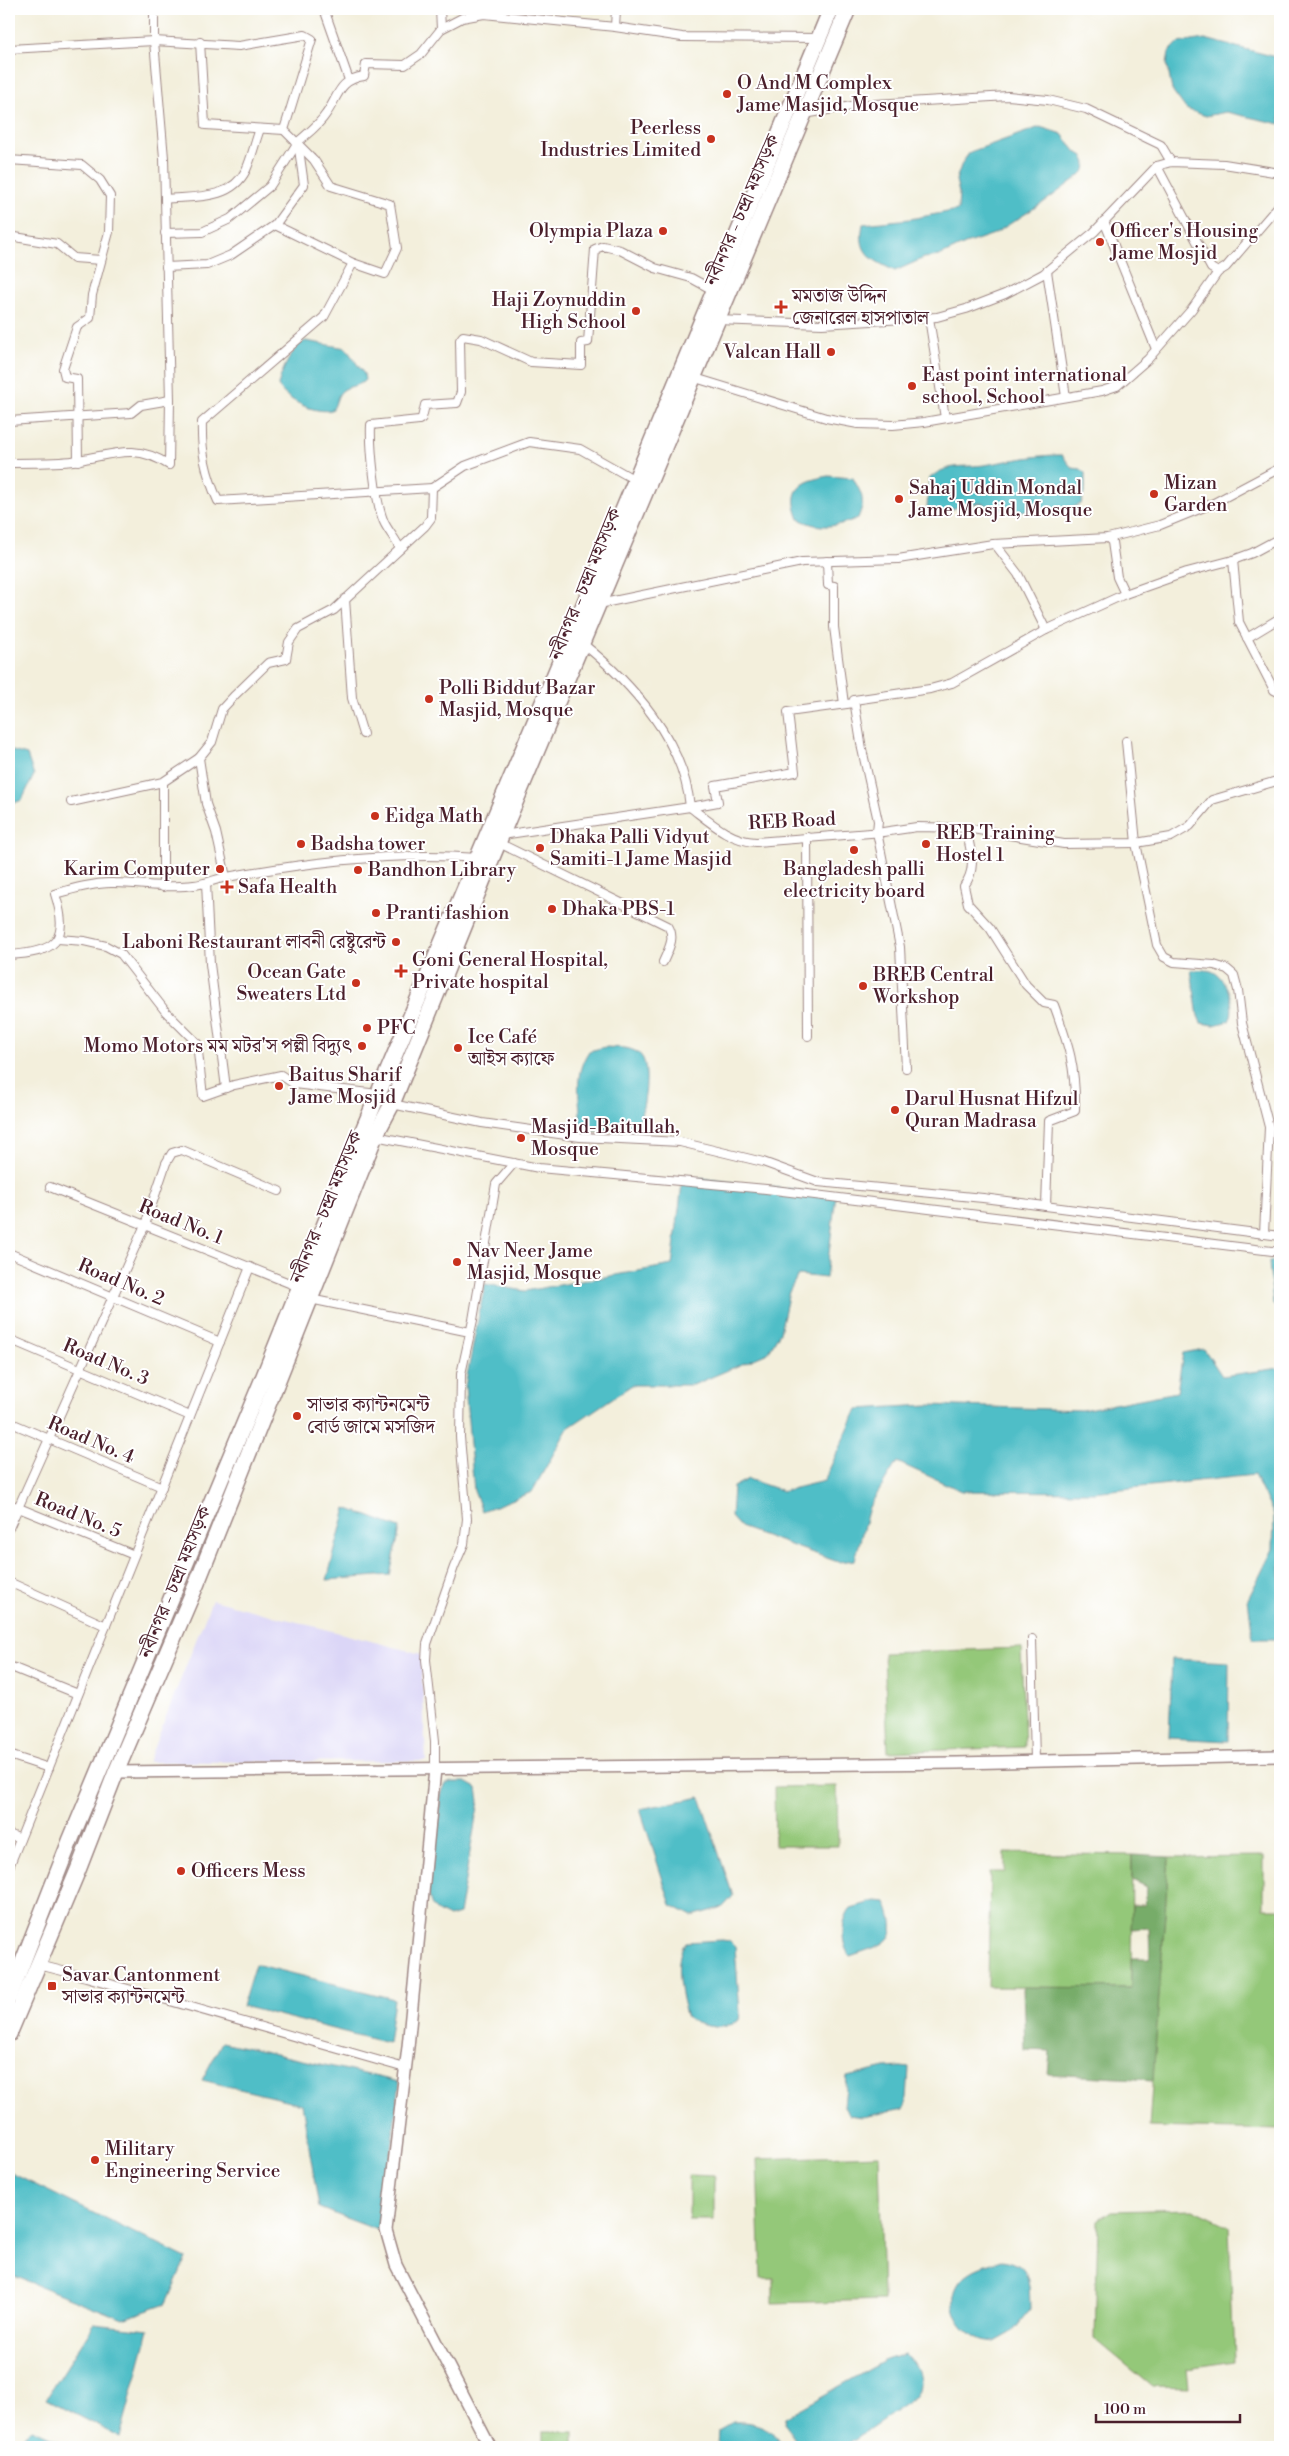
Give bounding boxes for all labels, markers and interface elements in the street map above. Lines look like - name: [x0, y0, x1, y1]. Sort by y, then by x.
- place label: O And M Complex Jame Masjid, Mosque: [736, 71, 919, 117]
- marker: O And M Complex Jame Masjid, Mosque: [721, 88, 733, 100]
- place label: Peerless Industries Limited: [540, 116, 701, 162]
- street label: নবীনগর - চন্দ্রা মহাসড়ক: [699, 130, 785, 290]
- marker: Peerless Industries Limited: [705, 133, 717, 145]
- place label: Olympia Plaza: [529, 219, 653, 243]
- place label: Officer's Housing Jame Mosjid: [1109, 219, 1258, 265]
- marker: Olympia Plaza: [657, 225, 669, 237]
- marker: Officer's Housing Jame Mosjid: [1094, 236, 1106, 248]
- place label: মমতাজ উদ্দিন জেনারেল হাসপাতাল: [791, 284, 930, 330]
- place label: Haji Zoynuddin High School: [492, 288, 626, 334]
- marker: মমতাজ উদ্দিন জেনারেল হাসপাতাল: [774, 300, 788, 314]
- marker: Haji Zoynuddin High School: [630, 305, 642, 317]
- place label: Valcan Hall: [722, 340, 821, 364]
- marker: Valcan Hall: [825, 346, 837, 358]
- place label: East point international school, School: [922, 363, 1128, 409]
- marker: East point international school, School: [906, 380, 918, 392]
- place label: Mizan Garden: [1164, 471, 1227, 517]
- place label: Sahaj Uddin Mondal Jame Mosjid, Mosque: [908, 476, 1092, 522]
- marker: Mizan Garden: [1148, 488, 1160, 500]
- marker: Sahaj Uddin Mondal Jame Mosjid, Mosque: [893, 493, 905, 505]
- street label: নবীনগর - চন্দ্রা মহাসড়ক: [543, 504, 627, 665]
- place label: Polli Biddut Bazar Masjid, Mosque: [439, 676, 595, 722]
- marker: Polli Biddut Bazar Masjid, Mosque: [423, 693, 435, 705]
- place label: Eidga Math: [385, 804, 483, 828]
- street label: REB Road: [748, 807, 837, 835]
- marker: Eidga Math: [369, 810, 381, 822]
- place label: REB Training Hostel 1: [936, 821, 1055, 867]
- place label: Dhaka Palli Vidyut Samiti-1 Jame Masjid: [550, 825, 732, 871]
- place label: Badsha tower: [310, 832, 426, 856]
- marker: Badsha tower: [295, 838, 307, 850]
- marker: REB Training Hostel 1: [920, 838, 932, 850]
- marker: Dhaka Palli Vidyut Samiti-1 Jame Masjid: [534, 842, 546, 854]
- marker: Bangladesh palli electricity board: [848, 844, 860, 856]
- place label: Karim Computer: [64, 857, 210, 881]
- place label: Bangladesh palli electricity board: [782, 857, 925, 903]
- place label: Bandhon Library: [367, 858, 517, 882]
- marker: Karim Computer: [214, 863, 226, 875]
- marker: Bandhon Library: [352, 864, 364, 876]
- place label: Safa Health: [238, 875, 337, 899]
- marker: Safa Health: [220, 880, 234, 894]
- place label: Dhaka PBS-1: [562, 897, 675, 921]
- place label: Pranti fashion: [386, 901, 509, 925]
- marker: Dhaka PBS-1: [546, 903, 558, 915]
- marker: Pranti fashion: [370, 907, 382, 919]
- place label: Laboni Restaurant লাবনী রেষ্টুরেন্ট: [122, 930, 387, 954]
- marker: Laboni Restaurant লাবনী রেষ্টুরেন্ট: [390, 936, 402, 948]
- place label: Goni General Hospital, Private hospital: [412, 948, 608, 994]
- place label: Ocean Gate Sweaters Ltd: [236, 960, 346, 1006]
- place label: BREB Central Workshop: [872, 963, 994, 1009]
- marker: Goni General Hospital, Private hospital: [394, 964, 408, 978]
- marker: Ocean Gate Sweaters Ltd: [350, 977, 362, 989]
- marker: BREB Central Workshop: [857, 980, 869, 992]
- place label: PFC: [377, 1016, 416, 1040]
- marker: PFC: [361, 1022, 373, 1034]
- place label: Ice Café আইস ক্যাফে: [467, 1025, 555, 1071]
- place label: Momo Motors মম মটর'স পল্লী বিদ্যুৎ: [84, 1034, 352, 1058]
- marker: Momo Motors মম মটর'স পল্লী বিদ্যুৎ: [356, 1040, 368, 1052]
- marker: Ice Café আইস ক্যাফে: [452, 1042, 464, 1054]
- place label: Baitus Sharif Jame Mosjid: [288, 1063, 403, 1109]
- marker: Baitus Sharif Jame Mosjid: [273, 1080, 285, 1092]
- place label: Darul Husnat Hifzul Quran Madrasa: [905, 1087, 1079, 1133]
- marker: Darul Husnat Hifzul Quran Madrasa: [889, 1104, 901, 1116]
- place label: Masjid-Baitullah, Mosque: [531, 1115, 680, 1161]
- street label: নবীনগর - চন্দ্রা মহাসড়ক: [284, 1127, 368, 1288]
- marker: Masjid-Baitullah, Mosque: [515, 1132, 527, 1144]
- street label: Road No. 1: [135, 1194, 227, 1250]
- place label: Nav Neer Jame Masjid, Mosque: [467, 1239, 601, 1285]
- street label: Road No. 2: [74, 1253, 168, 1311]
- marker: Nav Neer Jame Masjid, Mosque: [451, 1256, 463, 1268]
- street label: Road No. 3: [59, 1333, 153, 1391]
- place label: সাভার ক্যান্টনমেন্ট বোর্ড জামে মসজিদ: [306, 1393, 436, 1439]
- marker: সাভার ক্যান্টনমেন্ট বোর্ড জামে মসজিদ: [291, 1410, 303, 1422]
- street label: Road No. 4: [44, 1411, 138, 1469]
- street label: Road No. 5: [31, 1487, 125, 1543]
- street label: নবীনগর - চন্দ্রা মহাসড়ক: [133, 1502, 217, 1663]
- place label: Officers Mess: [191, 1859, 306, 1883]
- marker: Officers Mess: [175, 1865, 187, 1877]
- place label: Savar Cantonment সাভার ক্যান্টনমেন্ট: [61, 1963, 221, 2009]
- marker: Savar Cantonment সাভার ক্যান্টনমেন্ট: [46, 1980, 58, 1992]
- place label: Military Engineering Service: [105, 2137, 280, 2183]
- marker: Military Engineering Service: [89, 2154, 101, 2166]
- scale bar: [1096, 2391, 1240, 2423]
- text: 100 m: [1104, 2400, 1146, 2419]

